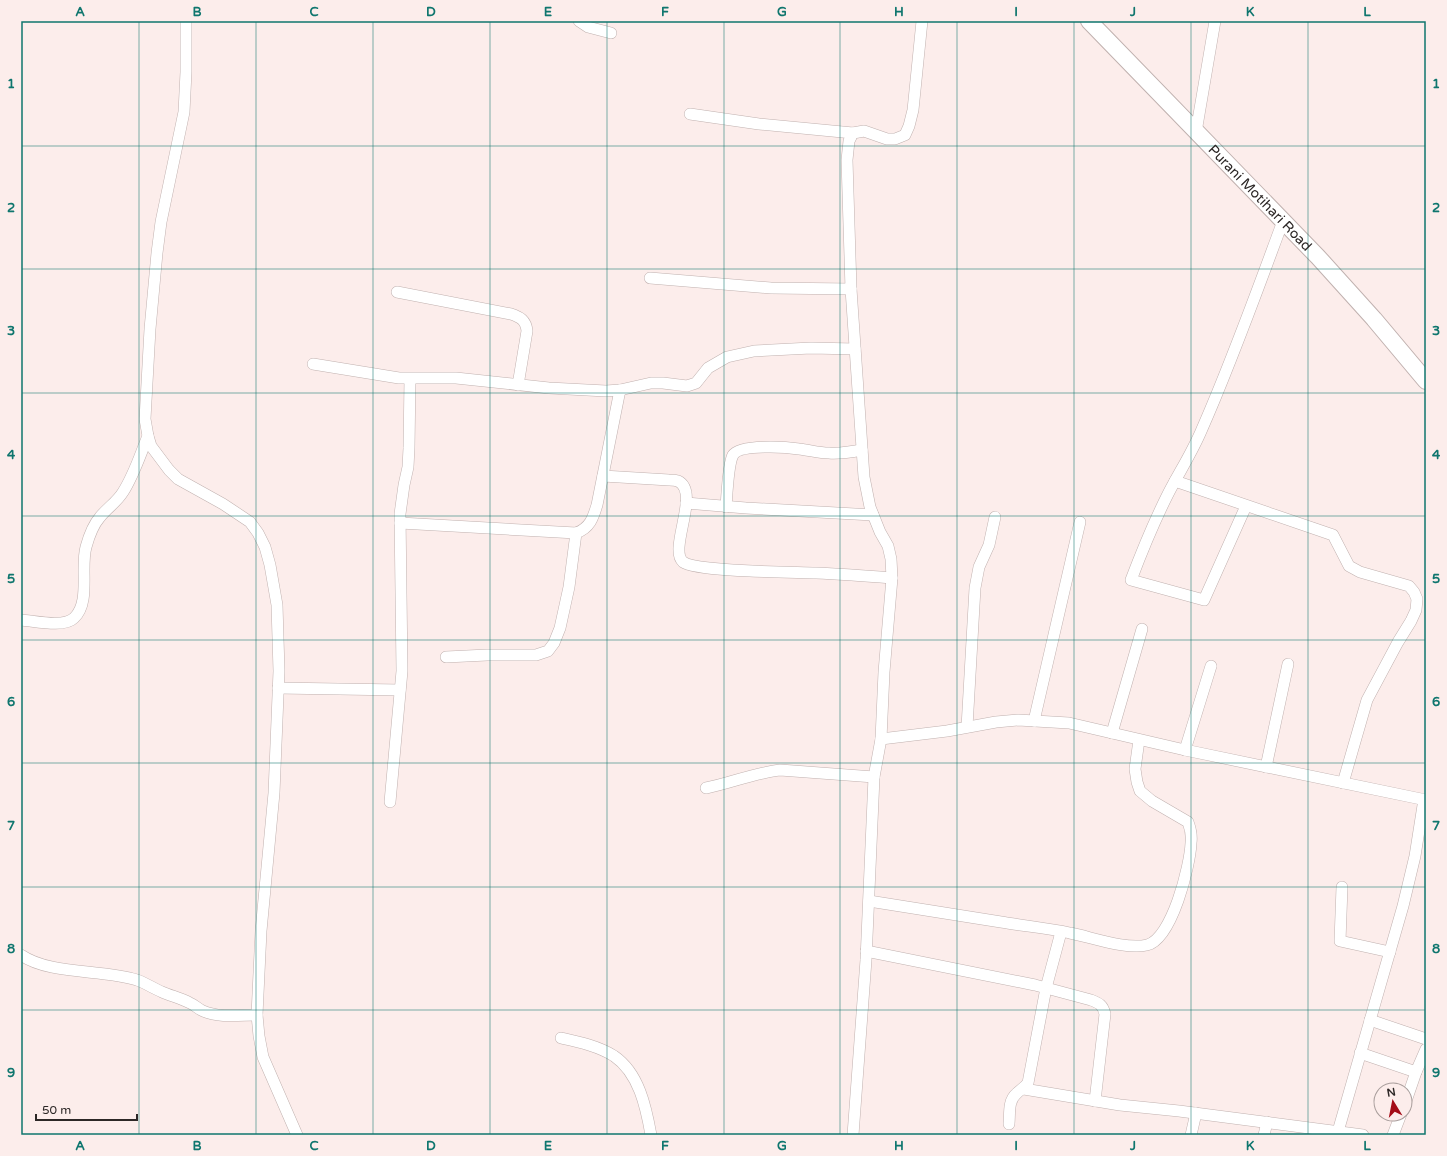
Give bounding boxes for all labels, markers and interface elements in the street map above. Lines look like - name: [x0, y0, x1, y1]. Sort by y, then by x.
- text: A: [75, 4, 85, 20]
- text: B: [192, 4, 202, 20]
- text: C: [309, 4, 319, 20]
- text: D: [426, 4, 436, 20]
- text: E: [544, 4, 552, 20]
- text: F: [661, 4, 669, 20]
- text: G: [777, 4, 787, 20]
- text: H: [894, 4, 904, 20]
- text: I: [1014, 4, 1018, 20]
- text: J: [1129, 4, 1136, 20]
- text: K: [1246, 4, 1255, 20]
- text: L: [1363, 4, 1371, 20]
- text: 1: [7, 76, 15, 92]
- text: 1: [1432, 76, 1440, 92]
- street label: Purani Motihari Road: [1205, 141, 1315, 255]
- text: 2: [7, 200, 15, 216]
- text: 2: [1432, 200, 1440, 216]
- text: 3: [7, 323, 15, 339]
- text: 3: [1432, 323, 1440, 339]
- text: 4: [7, 447, 16, 463]
- text: 4: [1432, 447, 1441, 463]
- text: 5: [7, 571, 15, 587]
- text: 5: [1432, 571, 1440, 587]
- text: 6: [7, 694, 15, 710]
- text: 6: [1432, 694, 1440, 710]
- text: 7: [7, 818, 15, 834]
- text: 7: [1432, 818, 1440, 834]
- text: 8: [7, 941, 15, 957]
- text: 8: [1432, 941, 1440, 957]
- text: 9: [7, 1065, 15, 1081]
- text: 9: [1432, 1065, 1440, 1081]
- north arrow: [1373, 1082, 1413, 1122]
- text: N: [1386, 1085, 1397, 1100]
- scale bar: [36, 1096, 137, 1122]
- text: 50 m: [42, 1103, 71, 1117]
- text: A: [75, 1138, 85, 1154]
- text: B: [192, 1138, 202, 1154]
- text: C: [309, 1138, 319, 1154]
- text: D: [426, 1138, 436, 1154]
- text: E: [544, 1138, 552, 1154]
- text: F: [661, 1138, 669, 1154]
- text: G: [777, 1138, 787, 1154]
- text: H: [894, 1138, 904, 1154]
- text: I: [1014, 1138, 1018, 1154]
- text: J: [1129, 1138, 1136, 1154]
- text: K: [1246, 1138, 1255, 1154]
- text: L: [1363, 1138, 1371, 1154]

